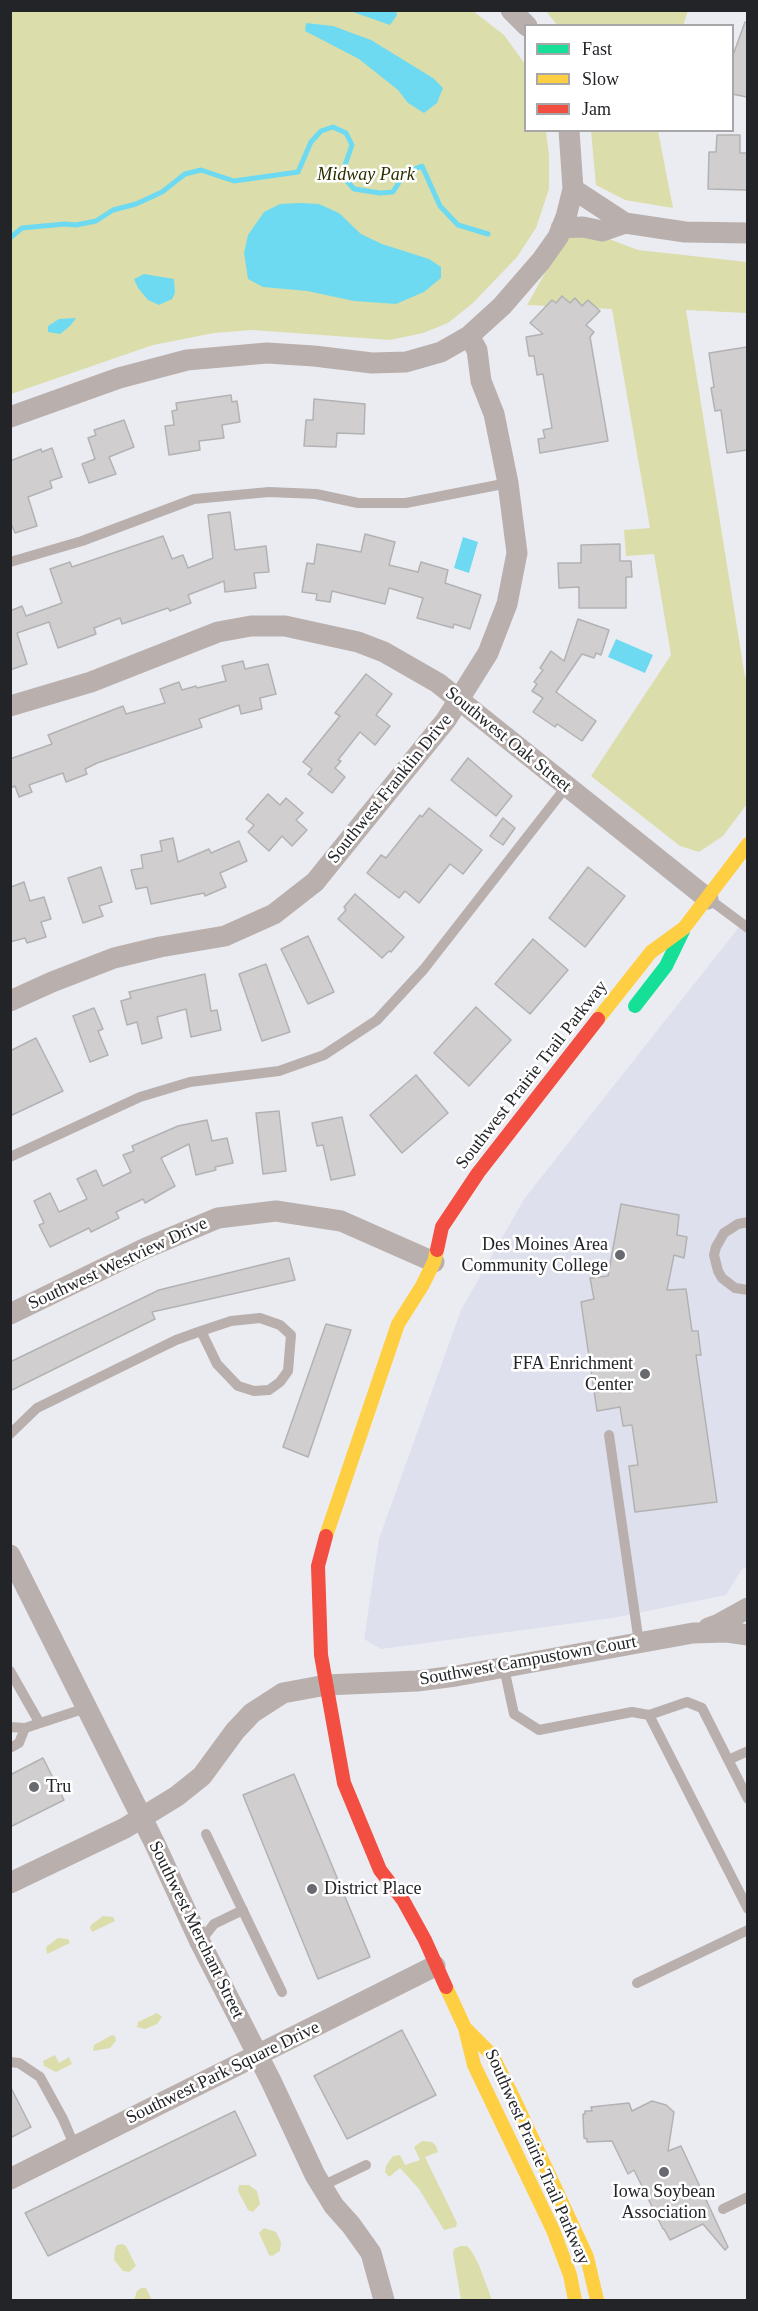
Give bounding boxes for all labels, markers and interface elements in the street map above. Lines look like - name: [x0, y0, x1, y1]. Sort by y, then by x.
- legend: [524, 24, 734, 132]
- text: Fast: [582, 39, 612, 59]
- text: Slow: [582, 69, 619, 89]
- text: Jam: [582, 99, 611, 119]
- park label: Midway Park: [317, 164, 415, 186]
- street label: Southwest Oak Street: [441, 683, 575, 797]
- street label: Southwest Franklin Drive: [323, 710, 457, 868]
- street label: Southwest Prairie Trail Parkway: [452, 976, 612, 1174]
- street label: Southwest Westview Drive: [25, 1213, 211, 1315]
- place label: Des Moines Area Community College: [462, 1234, 608, 1276]
- marker: Des Moines Area Community College: [613, 1248, 627, 1262]
- place label: FFA Enrichment Center: [513, 1353, 633, 1396]
- marker: FFA Enrichment Center: [638, 1367, 652, 1381]
- street label: Southwest Campustown Court: [418, 1631, 638, 1691]
- place label: Tru: [46, 1776, 71, 1798]
- marker: Tru: [27, 1780, 41, 1794]
- street label: Southwest Merchant Street: [144, 1838, 248, 2022]
- place label: District Place: [324, 1878, 421, 1900]
- marker: District Place: [305, 1882, 319, 1896]
- street label: Southwest Park Square Drive: [123, 2017, 323, 2129]
- street label: Southwest Prairie Trail Parkway: [480, 2046, 594, 2268]
- marker: Iowa Soybean Association: [657, 2165, 671, 2179]
- place label: Iowa Soybean Association: [613, 2181, 715, 2224]

